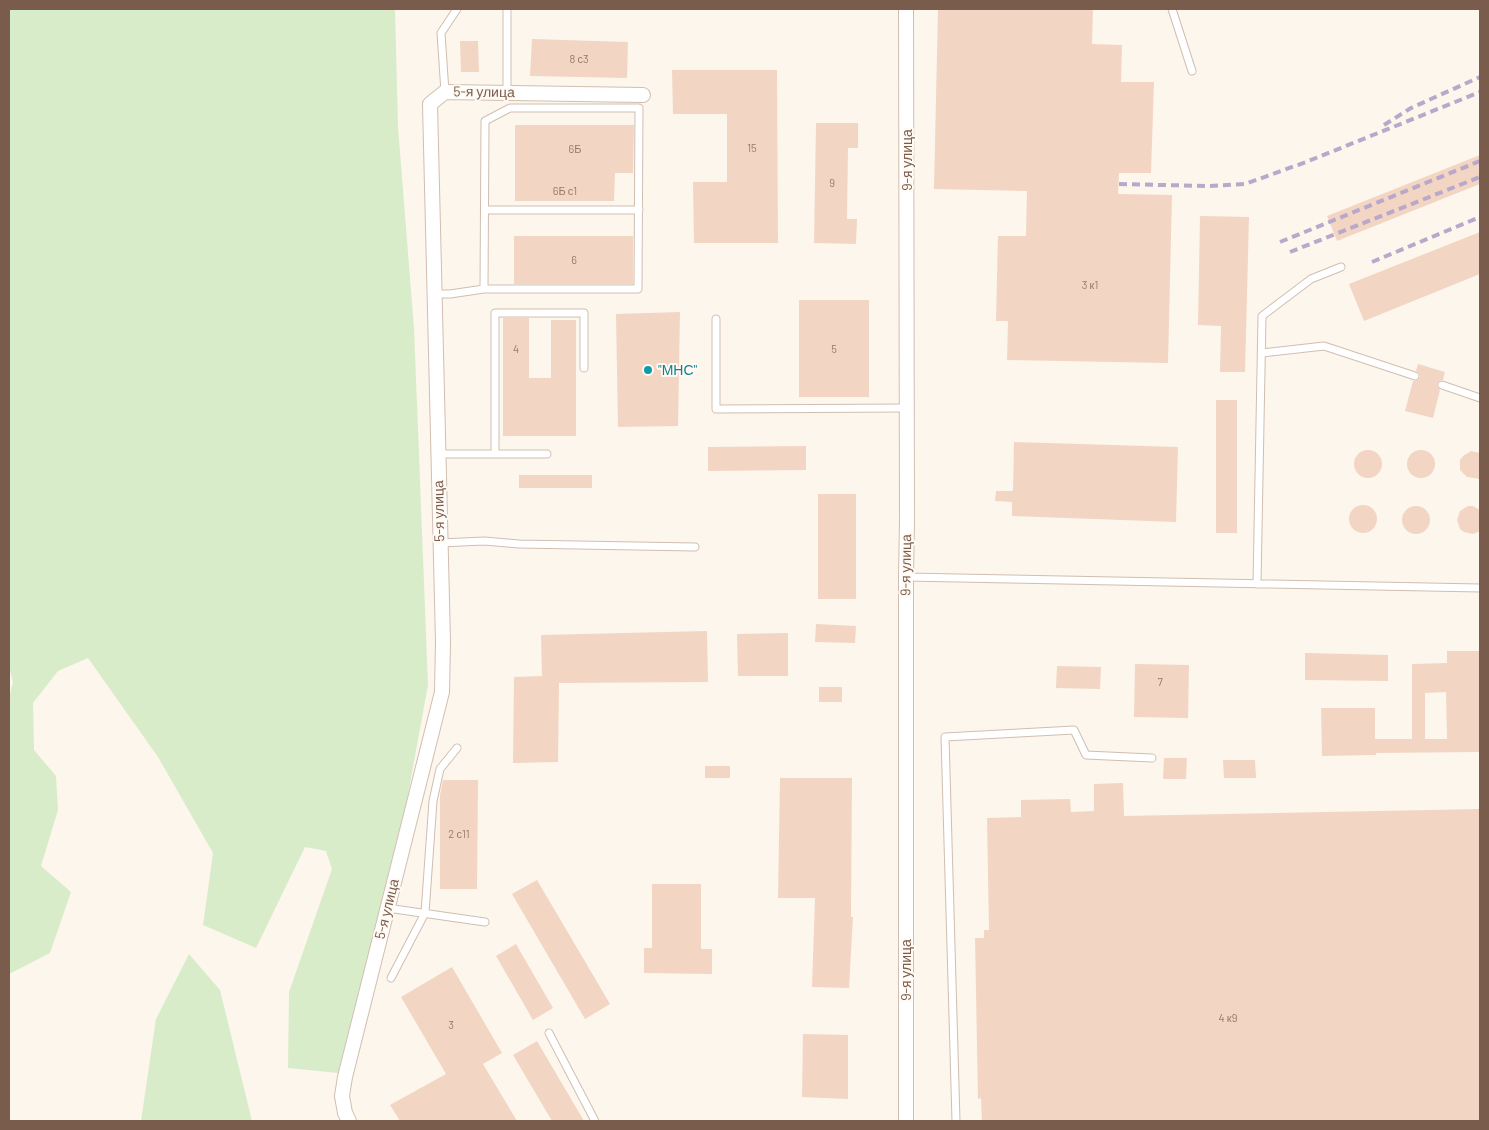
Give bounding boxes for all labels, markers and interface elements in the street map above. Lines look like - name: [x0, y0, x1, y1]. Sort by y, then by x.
- house number: 8 с3: [569, 52, 589, 66]
- street label: 5-я улица: [453, 83, 515, 101]
- street label: 9-я улица: [899, 129, 915, 191]
- house number: 15: [747, 141, 757, 155]
- house number: 6Б: [569, 142, 581, 156]
- house number: 9: [829, 176, 835, 190]
- house number: 6Б с1: [553, 184, 577, 198]
- house number: 6: [571, 253, 577, 267]
- house number: 3 к1: [1082, 278, 1098, 292]
- house number: 4: [513, 342, 519, 356]
- house number: 5: [831, 342, 837, 356]
- place label: "МНС": [658, 362, 697, 378]
- marker: "МНС": [642, 364, 654, 376]
- street label: 5-я улица: [430, 480, 448, 542]
- street label: 9-я улица: [897, 534, 915, 596]
- house number: 7: [1157, 675, 1163, 689]
- house number: 2 с11: [448, 827, 470, 841]
- street label: 5-я улица: [371, 877, 403, 941]
- street label: 9-я улица: [898, 939, 914, 1001]
- house number: 4 к9: [1219, 1011, 1237, 1025]
- house number: 3: [448, 1018, 454, 1032]

